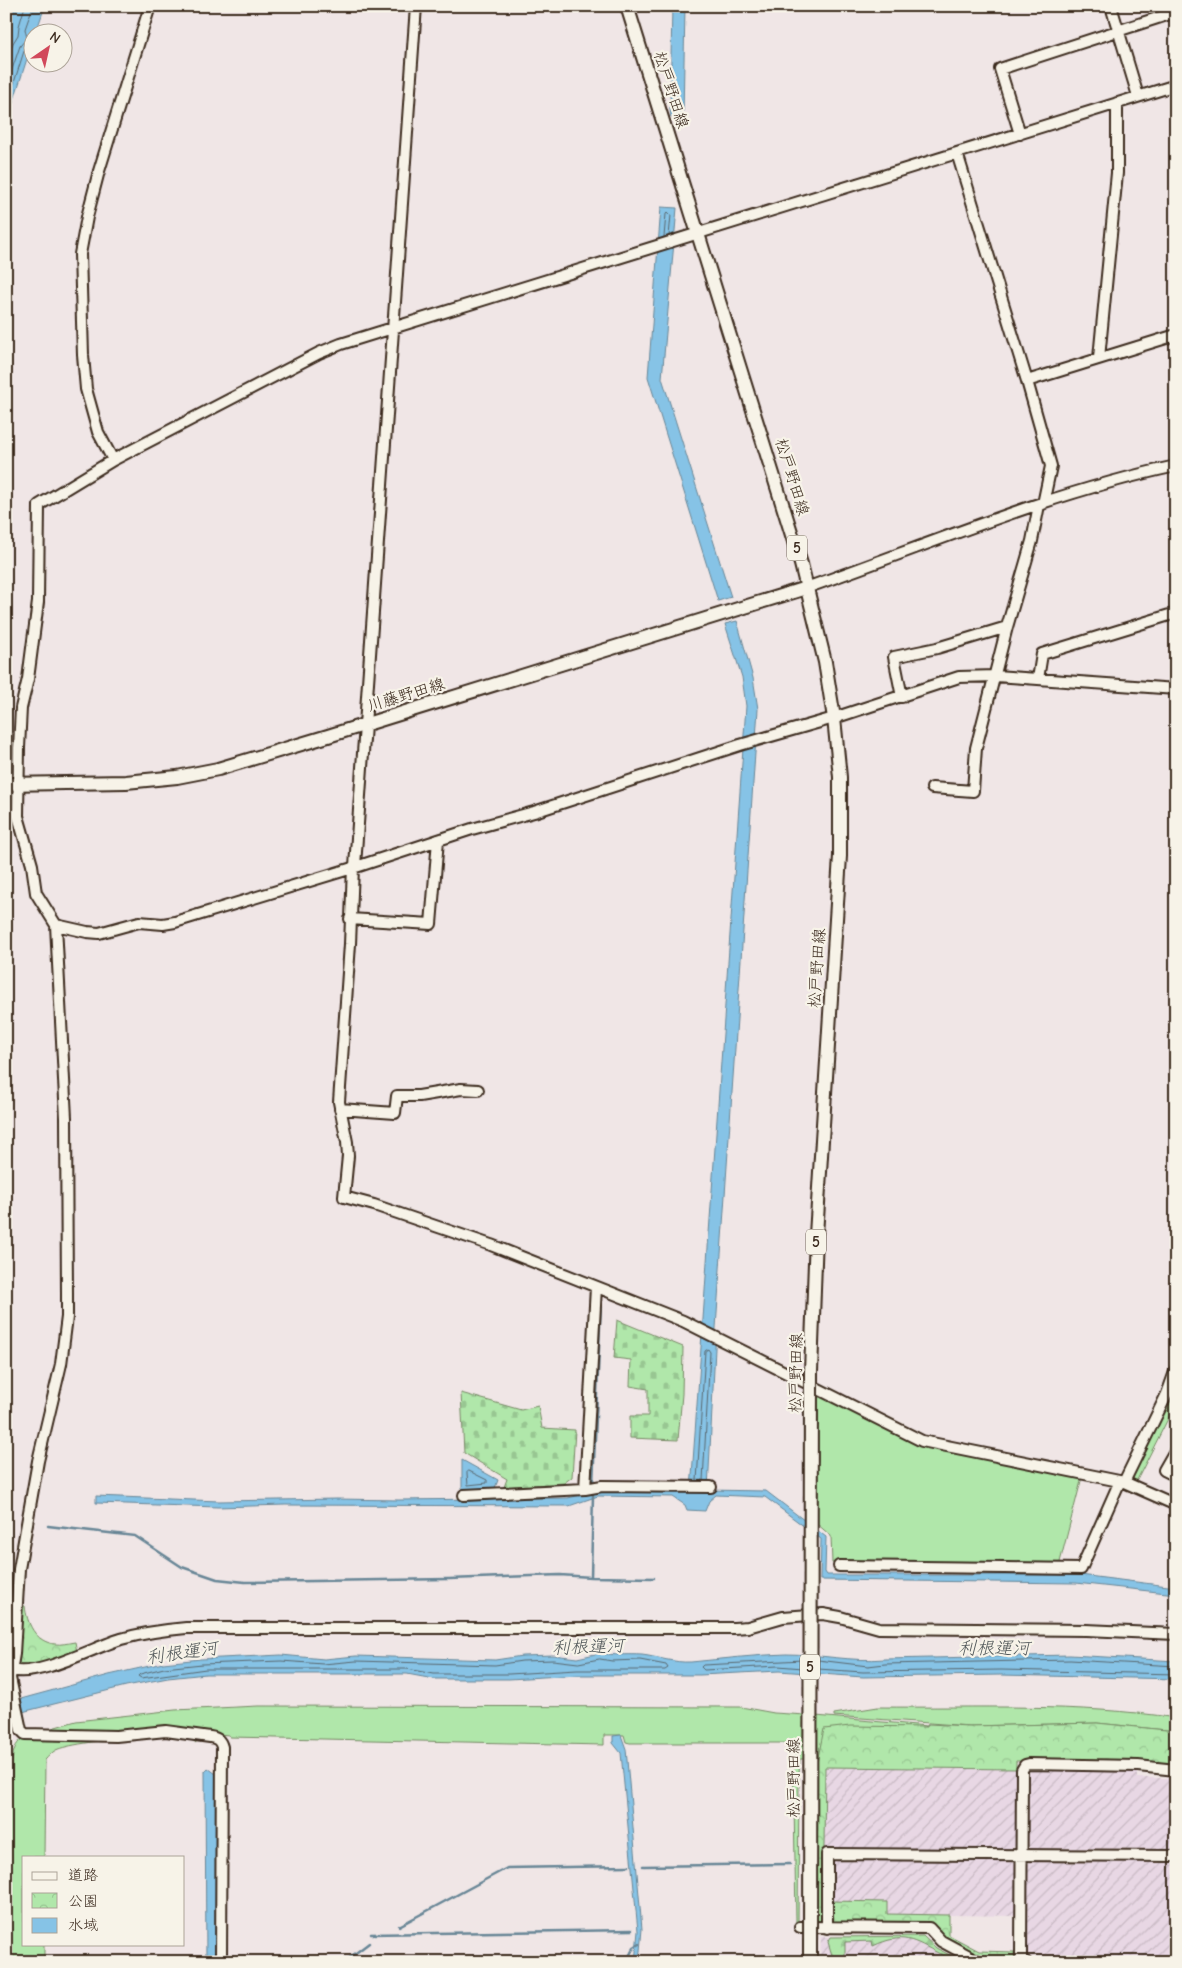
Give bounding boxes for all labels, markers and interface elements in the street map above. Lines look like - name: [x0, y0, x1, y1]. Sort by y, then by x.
- north arrow: [22, 22, 72, 72]
- text: N: [46, 28, 64, 47]
- street label: 松戸野田線: [650, 49, 692, 131]
- street label: 松戸野田線: [772, 436, 812, 518]
- road number: 5: [787, 536, 807, 560]
- street label: 川藤野田線: [365, 675, 447, 715]
- street label: 松戸野田線: [805, 927, 829, 1009]
- road number: 5: [806, 1230, 826, 1254]
- street label: 松戸野田線: [786, 1333, 806, 1413]
- water label: 利根運河: [552, 1635, 627, 1659]
- water label: 利根運河: [145, 1637, 222, 1668]
- water label: 利根運河: [958, 1638, 1033, 1659]
- road number: 5: [800, 1654, 820, 1680]
- street label: 松戸野田線: [785, 1738, 803, 1818]
- legend: [22, 1856, 185, 1946]
- text: 道路: [68, 1866, 98, 1884]
- text: 公園: [68, 1892, 98, 1910]
- text: 水域: [68, 1916, 98, 1934]

